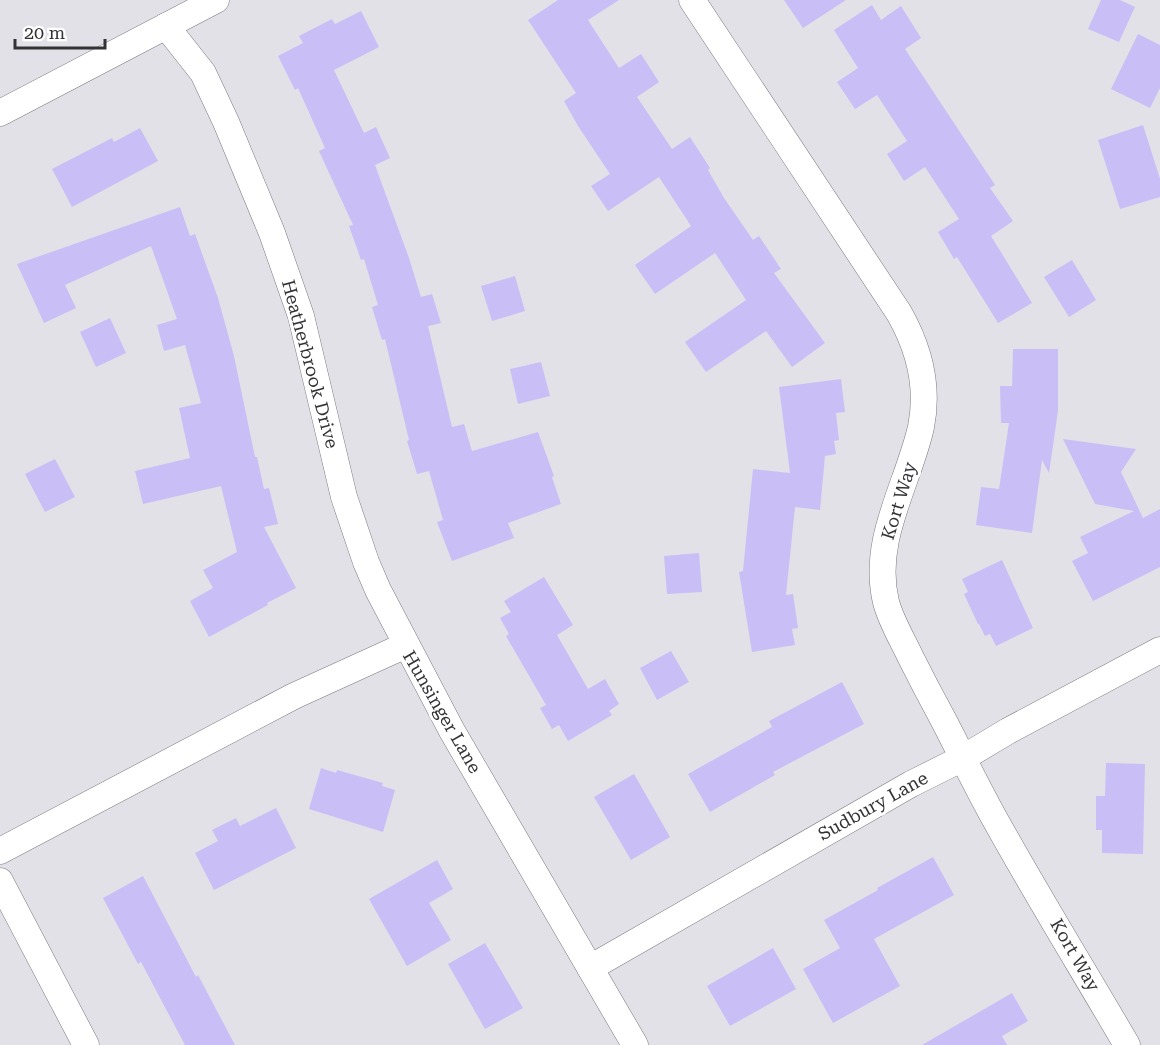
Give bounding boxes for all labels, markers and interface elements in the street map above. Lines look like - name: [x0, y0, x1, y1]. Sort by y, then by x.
- scale bar: [15, 12, 105, 50]
- text: 20 m: [24, 22, 65, 43]
- street label: Heatherbrook Drive: [278, 277, 343, 451]
- street label: Kort Way: [877, 459, 920, 542]
- street label: Hunsinger Lane: [399, 647, 486, 777]
- street label: Sudbury Lane: [814, 767, 931, 844]
- street label: Kort Way: [1046, 915, 1105, 995]

